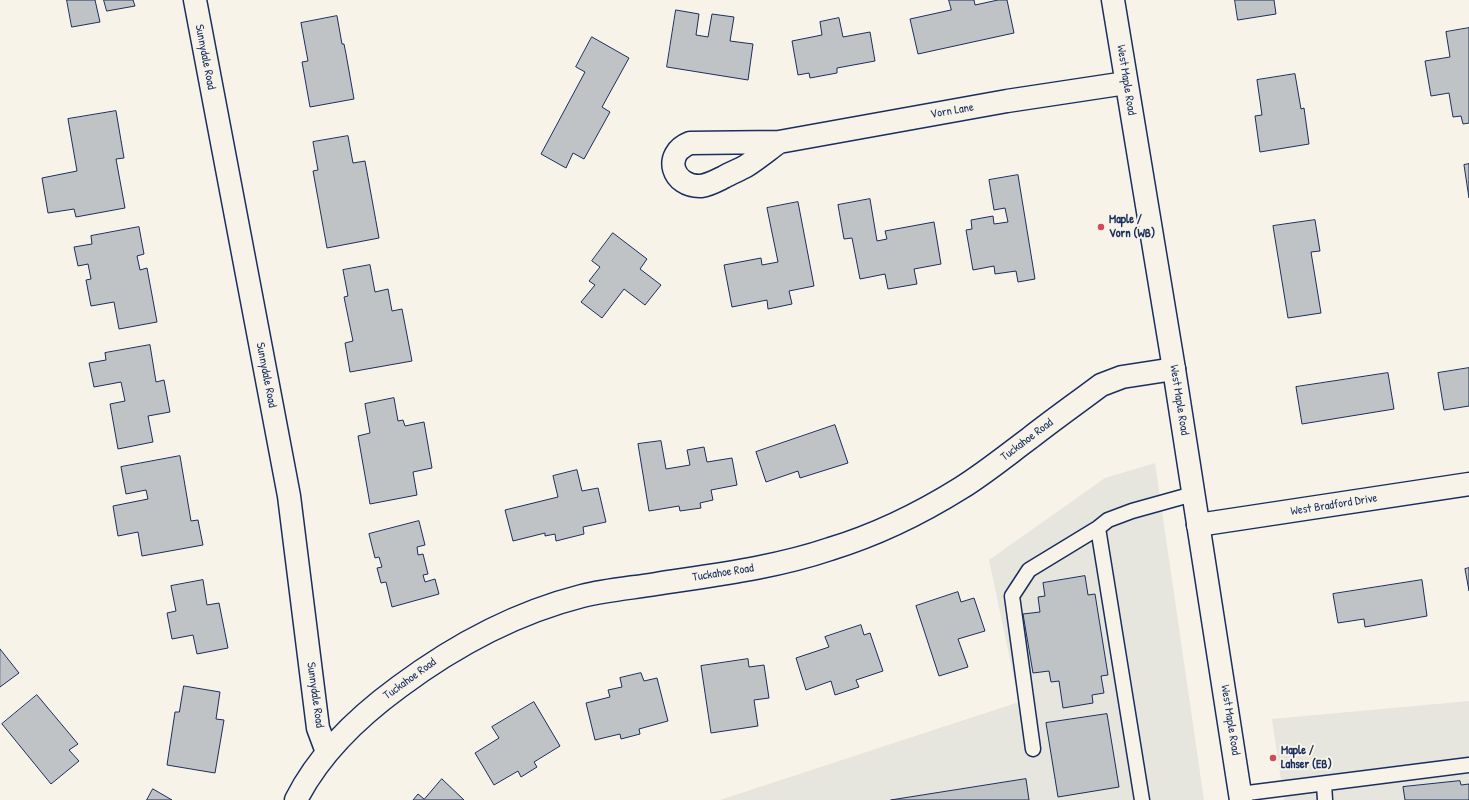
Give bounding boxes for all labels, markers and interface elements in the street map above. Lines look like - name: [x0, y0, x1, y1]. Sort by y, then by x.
- street label: Sunnydale Road: [192, 23, 218, 91]
- street label: West Maple Road: [1113, 44, 1139, 116]
- street label: Vorn Lane: [929, 100, 975, 122]
- place label: Maple / Vorn (WB): [1109, 213, 1155, 241]
- marker: Maple / Vorn (WB): [1096, 222, 1106, 232]
- street label: Sunnydale Road: [253, 341, 279, 409]
- street label: West Maple Road: [1166, 364, 1192, 436]
- street label: Tuckahoe Road: [998, 416, 1056, 464]
- street label: West Bradford Drive: [1290, 491, 1378, 519]
- street label: Tuckahoe Road: [691, 561, 755, 585]
- street label: Tuckahoe Road: [381, 655, 439, 703]
- street label: Sunnydale Road: [303, 661, 327, 729]
- street label: West Maple Road: [1217, 684, 1243, 756]
- place label: Maple / Lahser (EB): [1281, 744, 1332, 772]
- marker: Maple / Lahser (EB): [1268, 753, 1278, 763]

